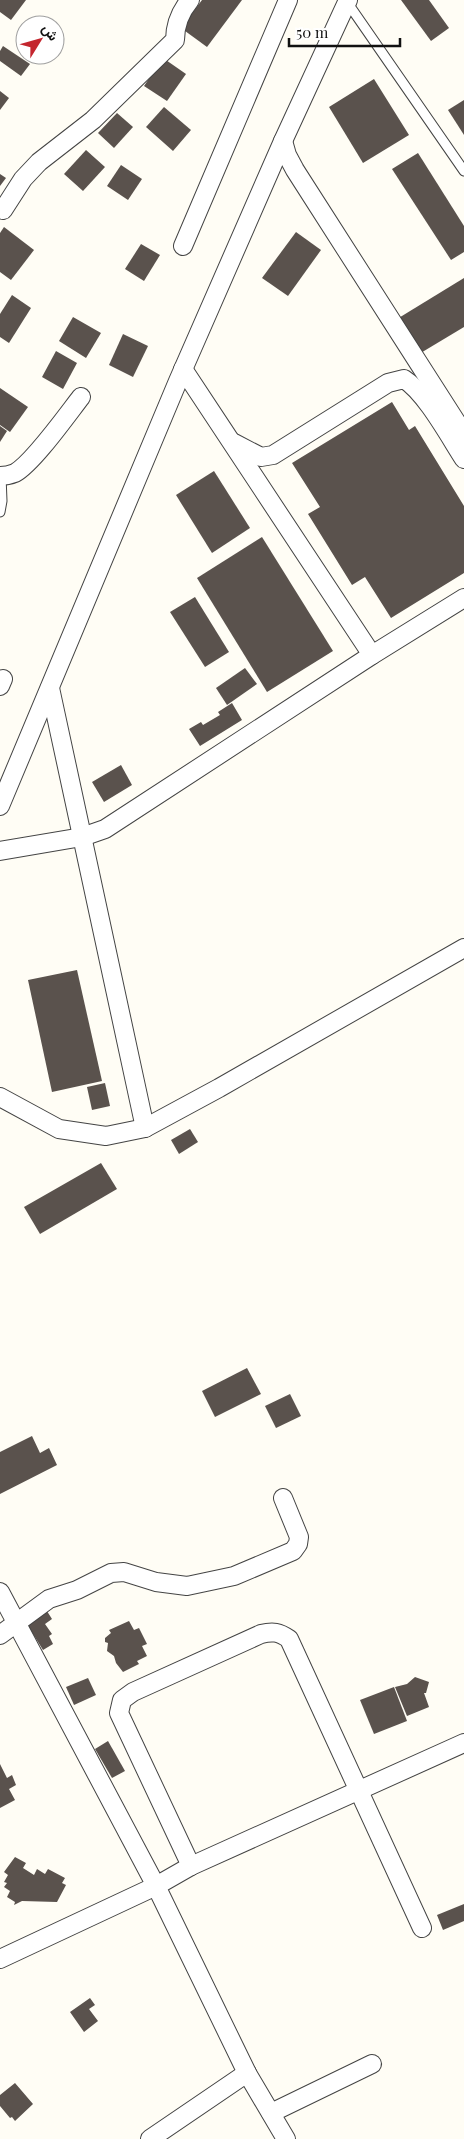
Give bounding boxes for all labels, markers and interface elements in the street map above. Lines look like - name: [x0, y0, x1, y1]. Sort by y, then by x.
- north arrow: [15, 15, 65, 65]
- scale bar: [289, 15, 400, 47]
- text: ش: [38, 19, 64, 44]
- text: 50 m: [296, 22, 329, 42]

